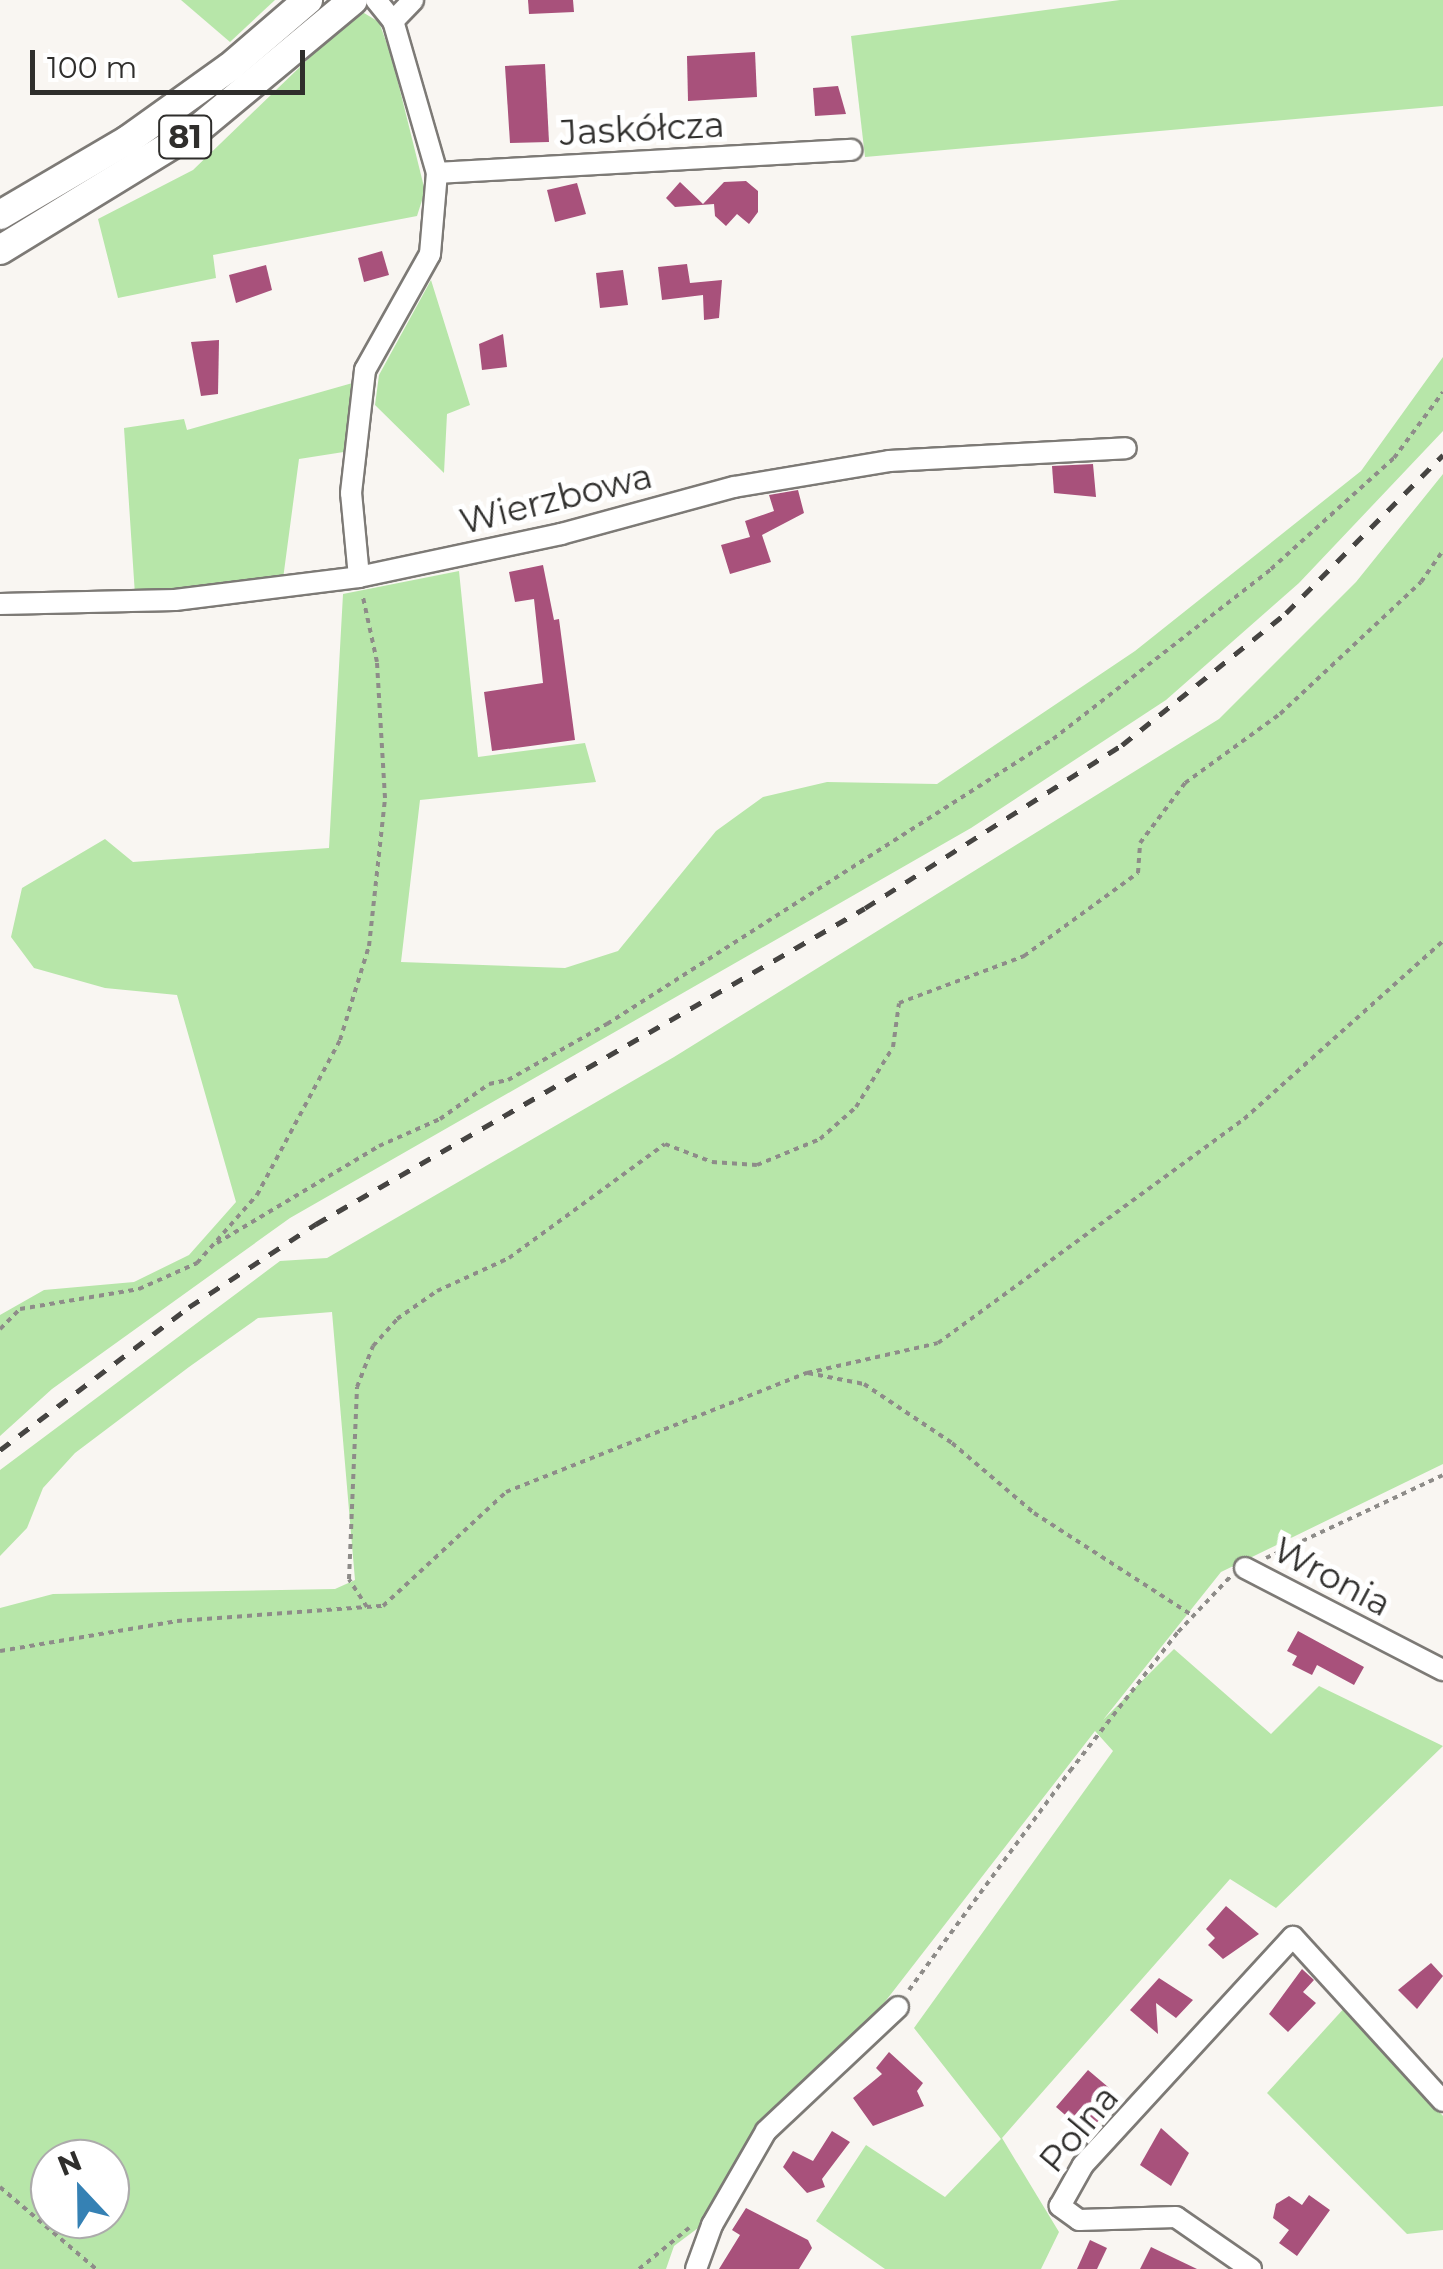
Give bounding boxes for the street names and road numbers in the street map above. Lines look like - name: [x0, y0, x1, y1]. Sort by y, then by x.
- street label: Jaskółcza: [558, 104, 726, 154]
- road number: 81: [158, 110, 212, 164]
- street label: Wierzbowa: [456, 455, 656, 543]
- street label: Wronia: [1266, 1529, 1398, 1625]
- street label: Polna: [1031, 2077, 1127, 2181]

